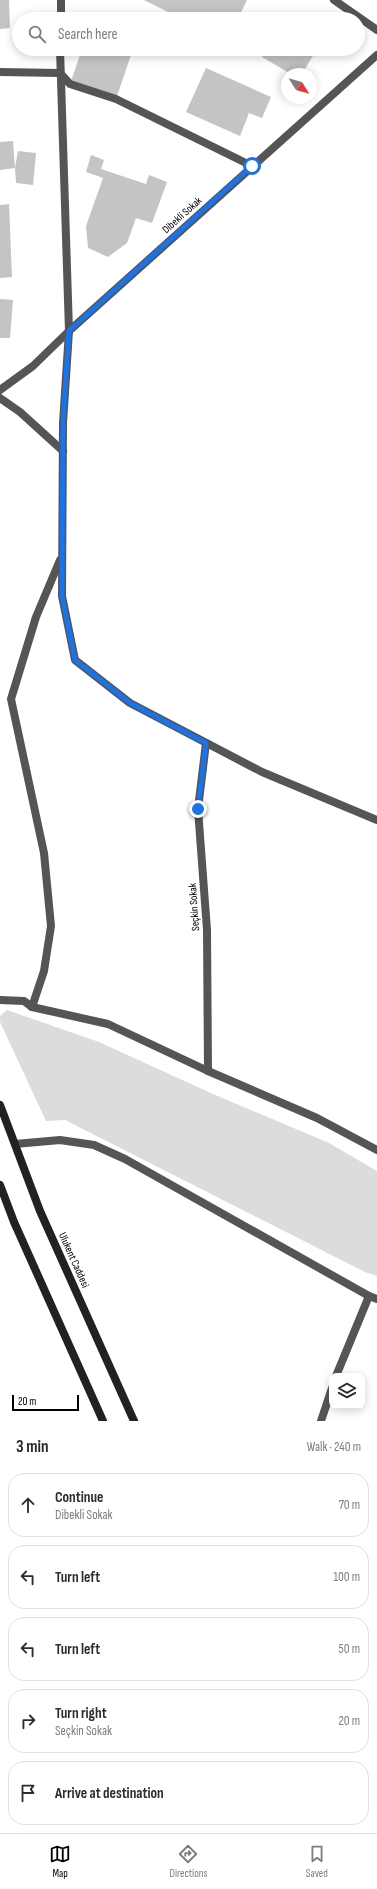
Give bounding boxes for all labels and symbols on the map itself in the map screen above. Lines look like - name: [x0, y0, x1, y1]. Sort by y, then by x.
- north arrow: [281, 68, 317, 104]
- route start: [243, 157, 261, 175]
- street label: Dibekli Sokak: [160, 193, 205, 236]
- route end: [189, 800, 207, 818]
- street label: Seçkin Sokak: [186, 882, 202, 931]
- street label: Ulukent Caddesi: [56, 1230, 92, 1290]
- scale bar: [12, 1393, 79, 1412]

